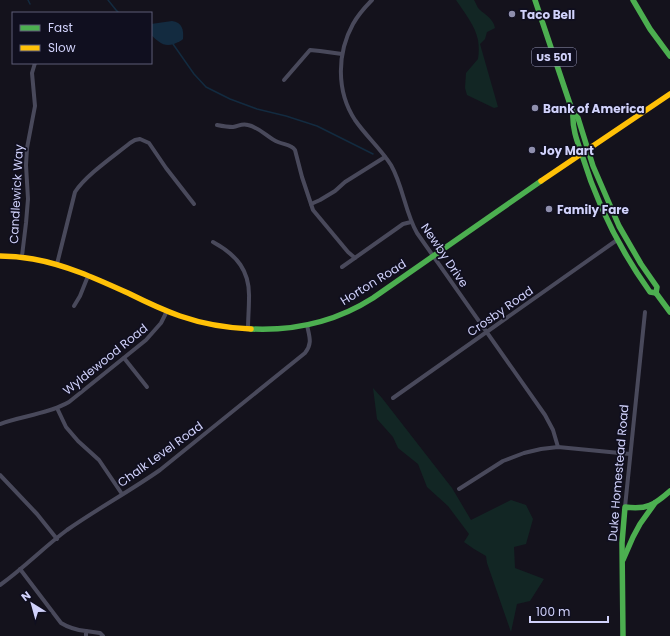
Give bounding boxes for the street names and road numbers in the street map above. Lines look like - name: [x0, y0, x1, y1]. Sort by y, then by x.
- road number: US 501: [532, 48, 576, 66]
- street label: Candlewick Way: [5, 144, 27, 244]
- street label: Newby Drive: [417, 220, 473, 290]
- street label: Horton Road: [337, 255, 409, 309]
- street label: Crosby Road: [464, 282, 536, 340]
- street label: Wyldewood Road: [59, 319, 151, 399]
- street label: Duke Homestead Road: [604, 404, 632, 542]
- street label: Chalk Level Road: [114, 417, 206, 491]

